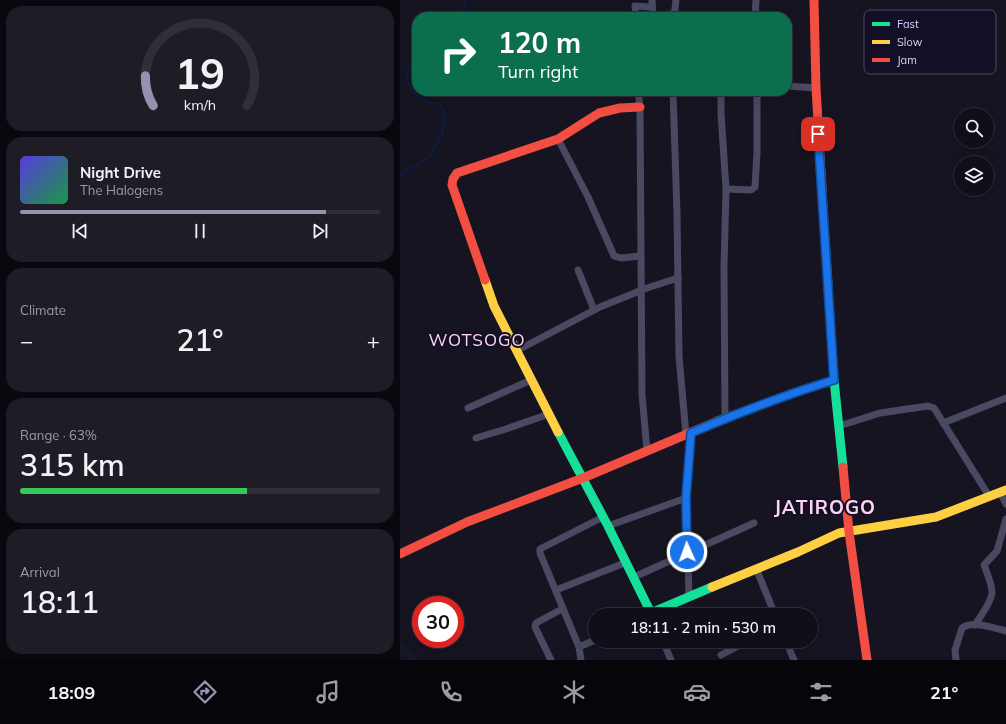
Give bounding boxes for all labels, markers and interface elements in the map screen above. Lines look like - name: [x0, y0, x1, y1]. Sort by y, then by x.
- legend: [864, 10, 996, 74]
- text: Fast: [897, 17, 919, 31]
- text: 120 m: [498, 25, 581, 60]
- icon: right: [432, 28, 484, 80]
- text: Slow: [897, 35, 923, 49]
- text: 19: [175, 47, 225, 99]
- text: Jam: [897, 53, 917, 67]
- text: Turn right: [498, 60, 578, 83]
- text: km/h: [184, 96, 216, 114]
- map controls: [954, 108, 994, 196]
- button: search: [954, 108, 994, 148]
- pin: [801, 117, 835, 151]
- icon: arrive: [807, 123, 829, 145]
- button: layers: [954, 156, 994, 196]
- text: Night Drive: [80, 163, 161, 182]
- text: The Halogens: [80, 182, 163, 198]
- icon: previous: [69, 220, 91, 242]
- icon: pause: [189, 220, 211, 242]
- icon: next: [309, 220, 331, 242]
- text: Climate: [20, 302, 66, 318]
- text: 21°: [176, 321, 224, 359]
- text: −: [20, 327, 33, 355]
- text: +: [367, 327, 380, 355]
- district label: WOTSOGO: [428, 329, 526, 350]
- text: Range · 63%: [20, 427, 97, 443]
- text: 315 km: [20, 446, 125, 484]
- district label: JATIROGO: [774, 495, 876, 519]
- position arrow: [666, 531, 708, 573]
- text: Arrival: [20, 564, 60, 580]
- text: 18:11: [20, 583, 99, 621]
- speed limit sign: 30: [412, 596, 464, 648]
- text: 18:11 · 2 min · 530 m: [630, 618, 776, 637]
- icon: directions: [191, 678, 219, 706]
- icon: music: [314, 678, 342, 706]
- icon: phone: [437, 678, 465, 706]
- icon: climate: [560, 678, 588, 706]
- icon: car: [683, 678, 711, 706]
- icon: filters: [807, 678, 835, 706]
- text: 18:09: [48, 681, 95, 704]
- text: 21°: [930, 681, 958, 704]

